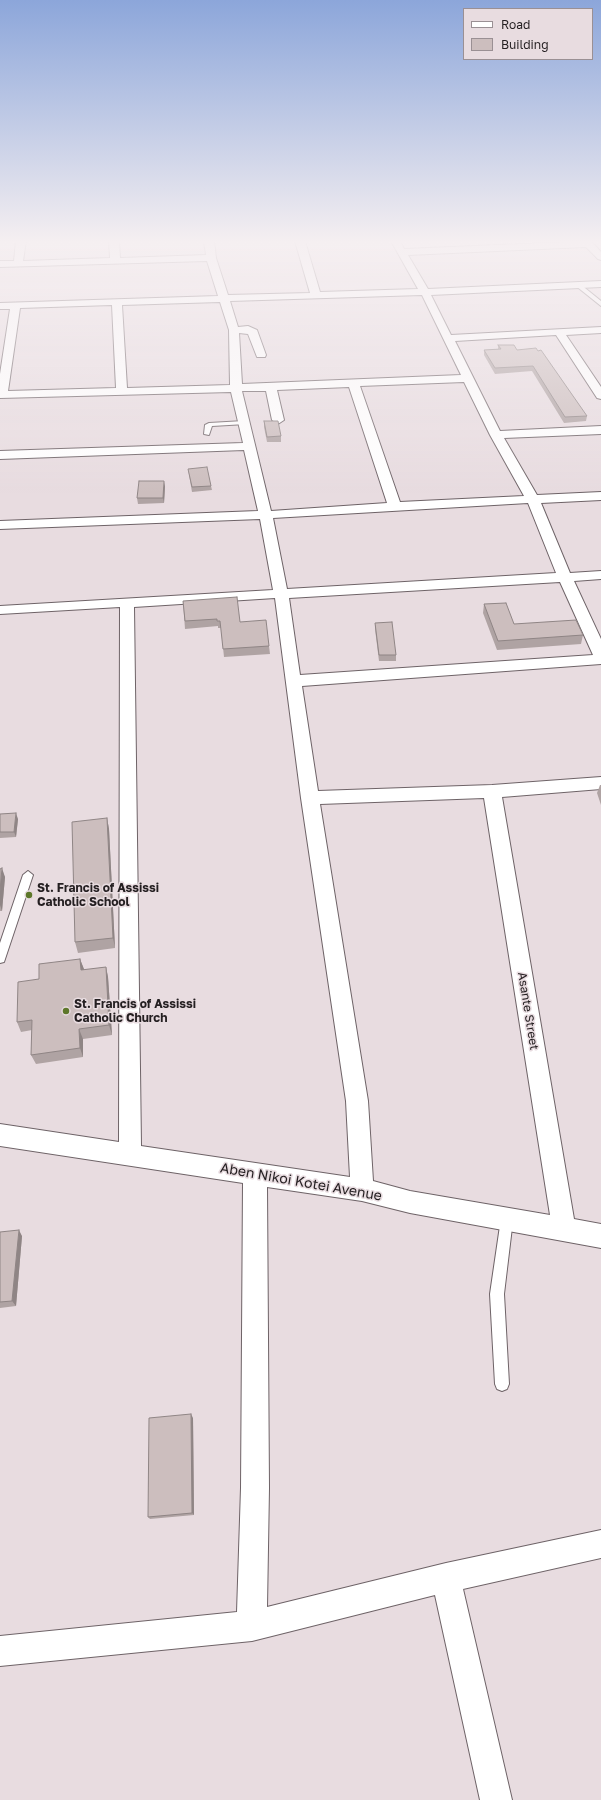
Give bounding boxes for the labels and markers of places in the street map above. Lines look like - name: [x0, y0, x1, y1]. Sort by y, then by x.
- place label: St. Francis of Assissi Catholic School: [37, 881, 159, 909]
- marker: St. Francis of Assissi Catholic School: [24, 890, 34, 900]
- place label: St. Francis of Assissi Catholic Church: [74, 997, 196, 1025]
- marker: St. Francis of Assissi Catholic Church: [61, 1006, 71, 1016]

